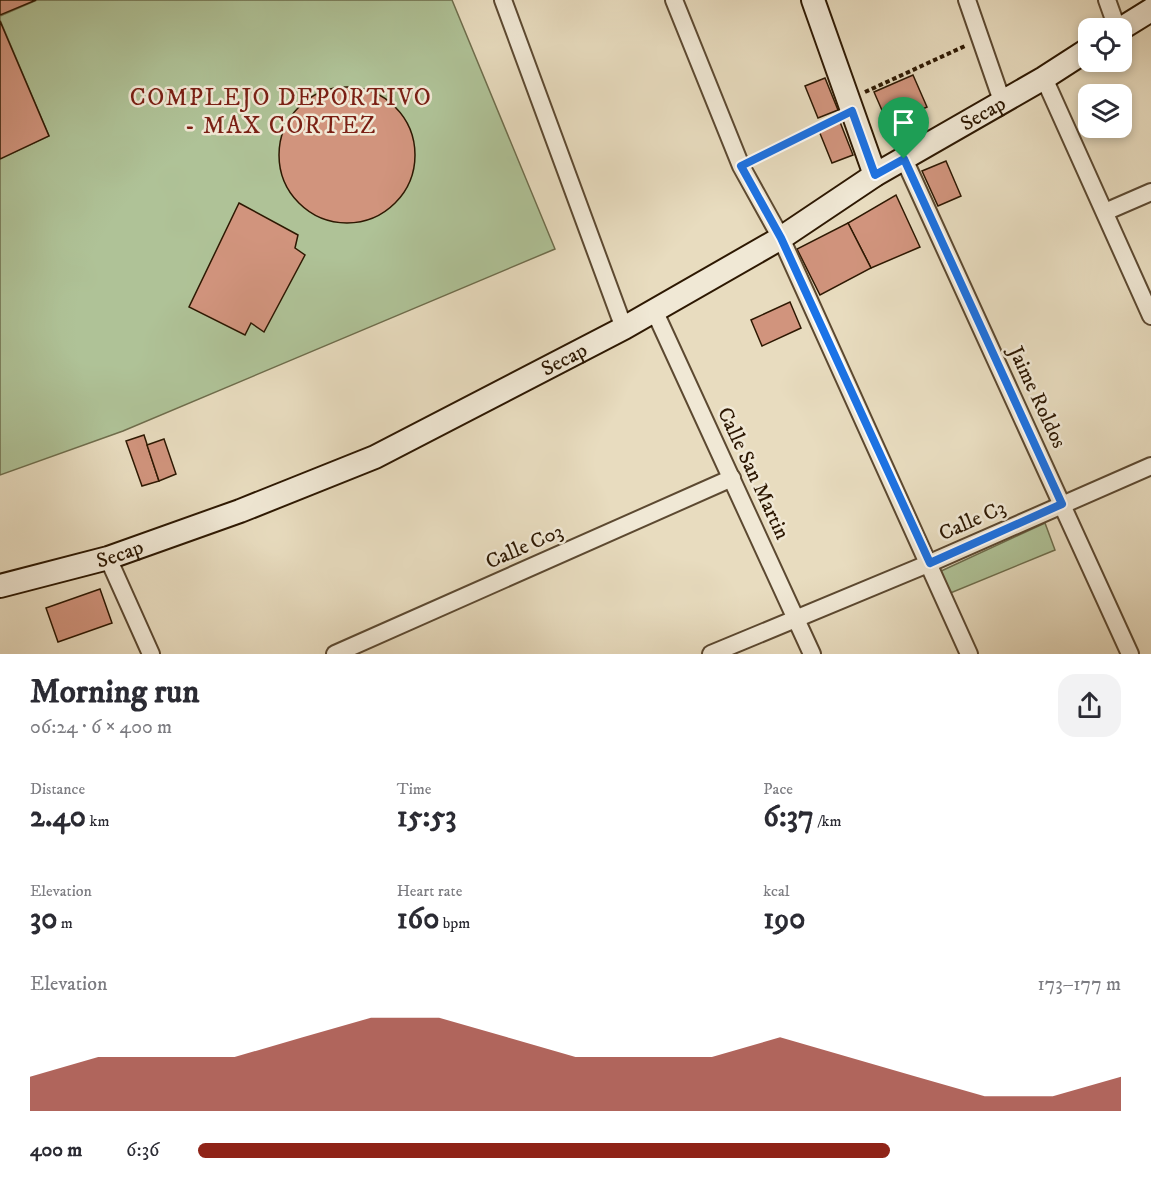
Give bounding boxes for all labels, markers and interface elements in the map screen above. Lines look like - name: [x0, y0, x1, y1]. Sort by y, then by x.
- map controls: [1078, 18, 1132, 138]
- button: locate: [1078, 18, 1132, 72]
- district label: COMPLEJO DEPORTIVO - MAX CORTEZ: [130, 83, 432, 141]
- button: layers: [1078, 84, 1132, 138]
- street label: Secap: [956, 91, 1011, 137]
- pin: [878, 97, 929, 159]
- icon: arrive: [887, 106, 920, 139]
- street label: Secap: [537, 337, 592, 383]
- street label: Jaime Roldos: [1001, 341, 1072, 452]
- street label: Calle San Martin: [711, 403, 795, 544]
- street label: Calle C3: [935, 495, 1010, 547]
- street label: Calle C03: [482, 518, 567, 575]
- street label: Secap: [94, 534, 147, 574]
- text: Morning run: [30, 672, 199, 713]
- button: share: [1058, 674, 1121, 737]
- text: 06:24 · 6 × 400 m: [30, 715, 172, 740]
- text: Distance: [30, 779, 85, 799]
- text: Time: [397, 779, 431, 799]
- text: Pace: [763, 779, 793, 799]
- text: 2.40: [30, 799, 86, 836]
- text: 15:53: [397, 799, 456, 836]
- text: 6:37: [763, 799, 814, 836]
- text: km: [86, 811, 109, 831]
- text: /km: [814, 811, 842, 831]
- text: Elevation: [30, 881, 92, 901]
- text: Heart rate: [397, 881, 462, 901]
- text: kcal: [763, 881, 790, 901]
- text: 30: [30, 901, 57, 938]
- text: 160: [397, 901, 439, 938]
- text: 190: [763, 901, 805, 938]
- text: m: [57, 913, 73, 933]
- text: bpm: [439, 913, 470, 933]
- text: Elevation: [30, 972, 107, 997]
- text: 173–177 m: [1037, 972, 1121, 997]
- text: 400 m: [30, 1138, 82, 1163]
- text: 6:36: [126, 1138, 160, 1163]

